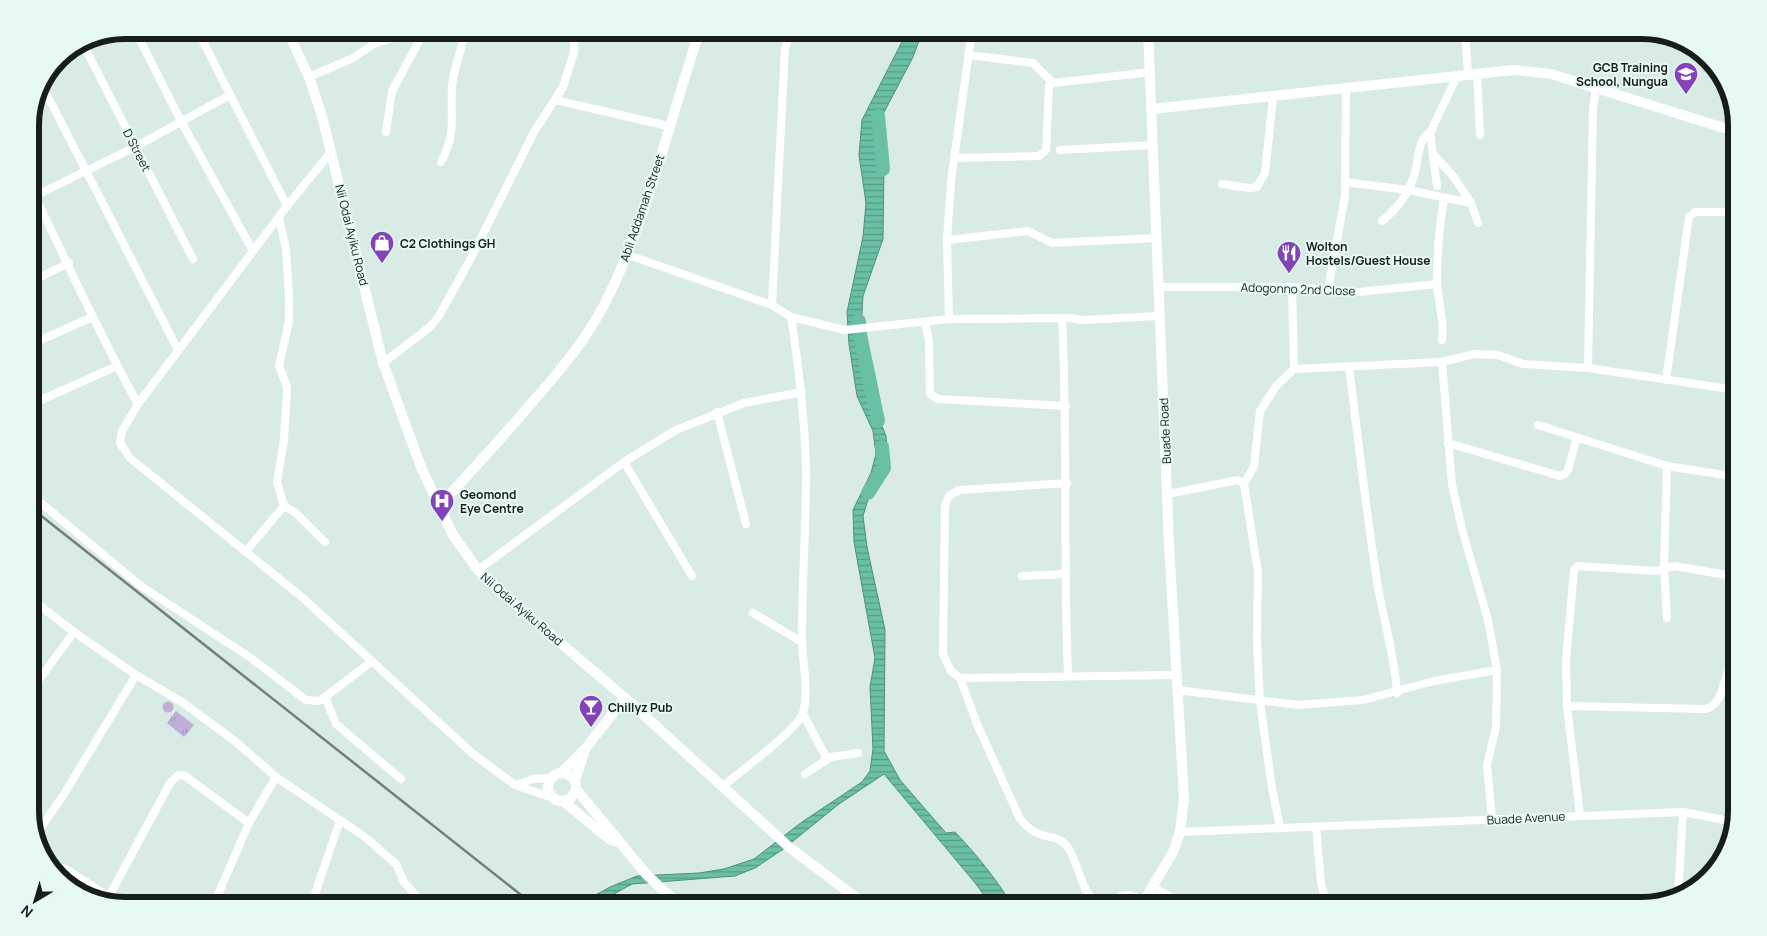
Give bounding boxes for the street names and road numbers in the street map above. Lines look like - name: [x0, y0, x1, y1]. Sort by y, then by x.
- street label: D Street: [119, 126, 155, 174]
- street label: Abli Addamah Street: [616, 152, 668, 264]
- street label: Nii Odai Ayiku Road: [331, 183, 373, 287]
- street label: Adogonno 2nd Close: [1240, 279, 1356, 299]
- street label: Buade Road: [1155, 398, 1175, 464]
- street label: Nii Odai Ayiku Road: [477, 568, 567, 650]
- street label: Buade Avenue: [1486, 807, 1566, 829]

